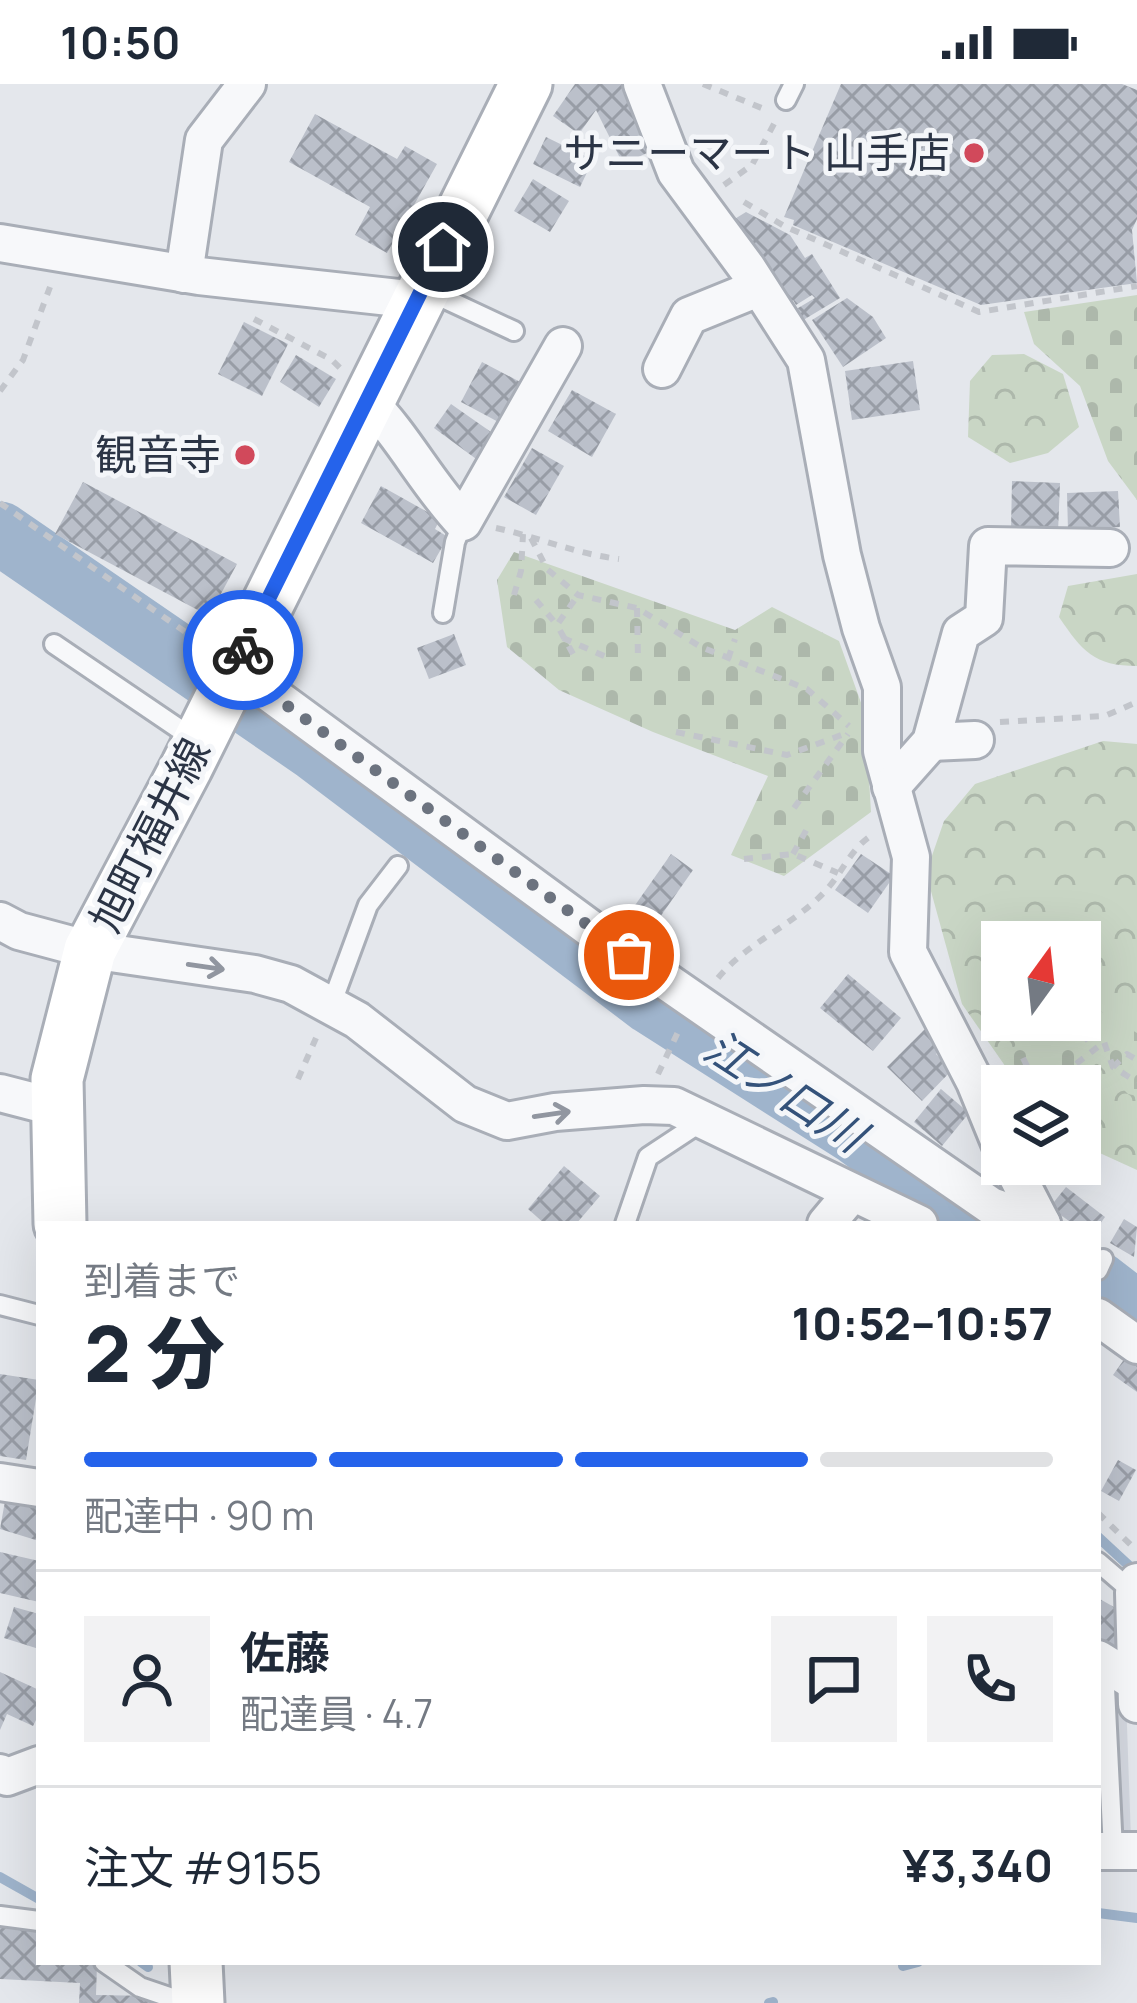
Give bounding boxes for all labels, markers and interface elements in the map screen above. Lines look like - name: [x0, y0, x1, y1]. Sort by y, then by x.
- text: 10:50: [60, 11, 181, 73]
- place label: サニーマート 山手店: [564, 123, 950, 181]
- marker: サニーマート 山手店: [961, 140, 987, 166]
- pin: [392, 196, 494, 298]
- icon: home: [410, 214, 476, 280]
- place label: 観音寺: [95, 425, 221, 483]
- marker: 観音寺: [232, 442, 258, 468]
- courier: [183, 590, 303, 710]
- icon: bike: [210, 617, 276, 683]
- street label: 旭町福井線: [76, 728, 223, 941]
- pin: [578, 904, 680, 1006]
- north arrow: [981, 921, 1101, 1041]
- map controls: [981, 921, 1101, 1185]
- icon: bag: [596, 922, 662, 988]
- one-way arrow: [186, 956, 225, 979]
- water label: 江ノ口川: [693, 1015, 881, 1167]
- button: layers: [981, 1065, 1101, 1185]
- one-way arrow: [532, 1102, 571, 1125]
- text: 到着まで: [84, 1253, 240, 1307]
- text: 10:52–10:57: [792, 1292, 1053, 1354]
- text: 2 分: [84, 1299, 225, 1405]
- text: 配達中 · 90 m: [84, 1488, 314, 1542]
- button: person: [84, 1616, 210, 1742]
- button: chat: [771, 1616, 897, 1742]
- button: phone: [927, 1616, 1053, 1742]
- text: 佐藤: [240, 1621, 330, 1683]
- text: 配達員 · 4.7: [240, 1686, 433, 1740]
- text: ¥3,340: [902, 1834, 1053, 1896]
- text: 注文 #9155: [84, 1836, 322, 1898]

